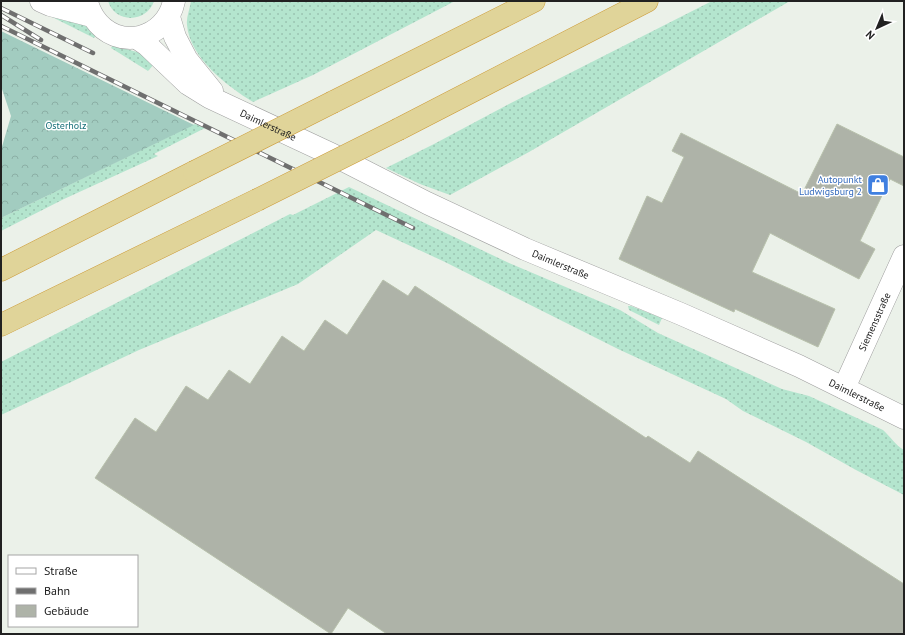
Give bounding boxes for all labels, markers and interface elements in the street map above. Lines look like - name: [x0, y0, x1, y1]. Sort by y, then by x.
- north arrow: [857, 8, 897, 48]
- text: N: [863, 28, 878, 43]
- street label: Daimlerstraße: [238, 106, 298, 144]
- park label: Osterholz: [45, 119, 87, 132]
- shop icon: Autopunkt Ludwigsburg 2: [865, 172, 891, 198]
- place label: Autopunkt Ludwigsburg 2: [799, 173, 863, 198]
- street label: Daimlerstraße: [530, 247, 591, 282]
- street label: Siemensstraße: [856, 290, 894, 353]
- street label: Daimlerstraße: [827, 376, 887, 415]
- legend: [8, 555, 138, 627]
- text: Straße: [44, 563, 78, 578]
- text: Bahn: [44, 583, 70, 598]
- text: Gebäude: [44, 603, 89, 618]

